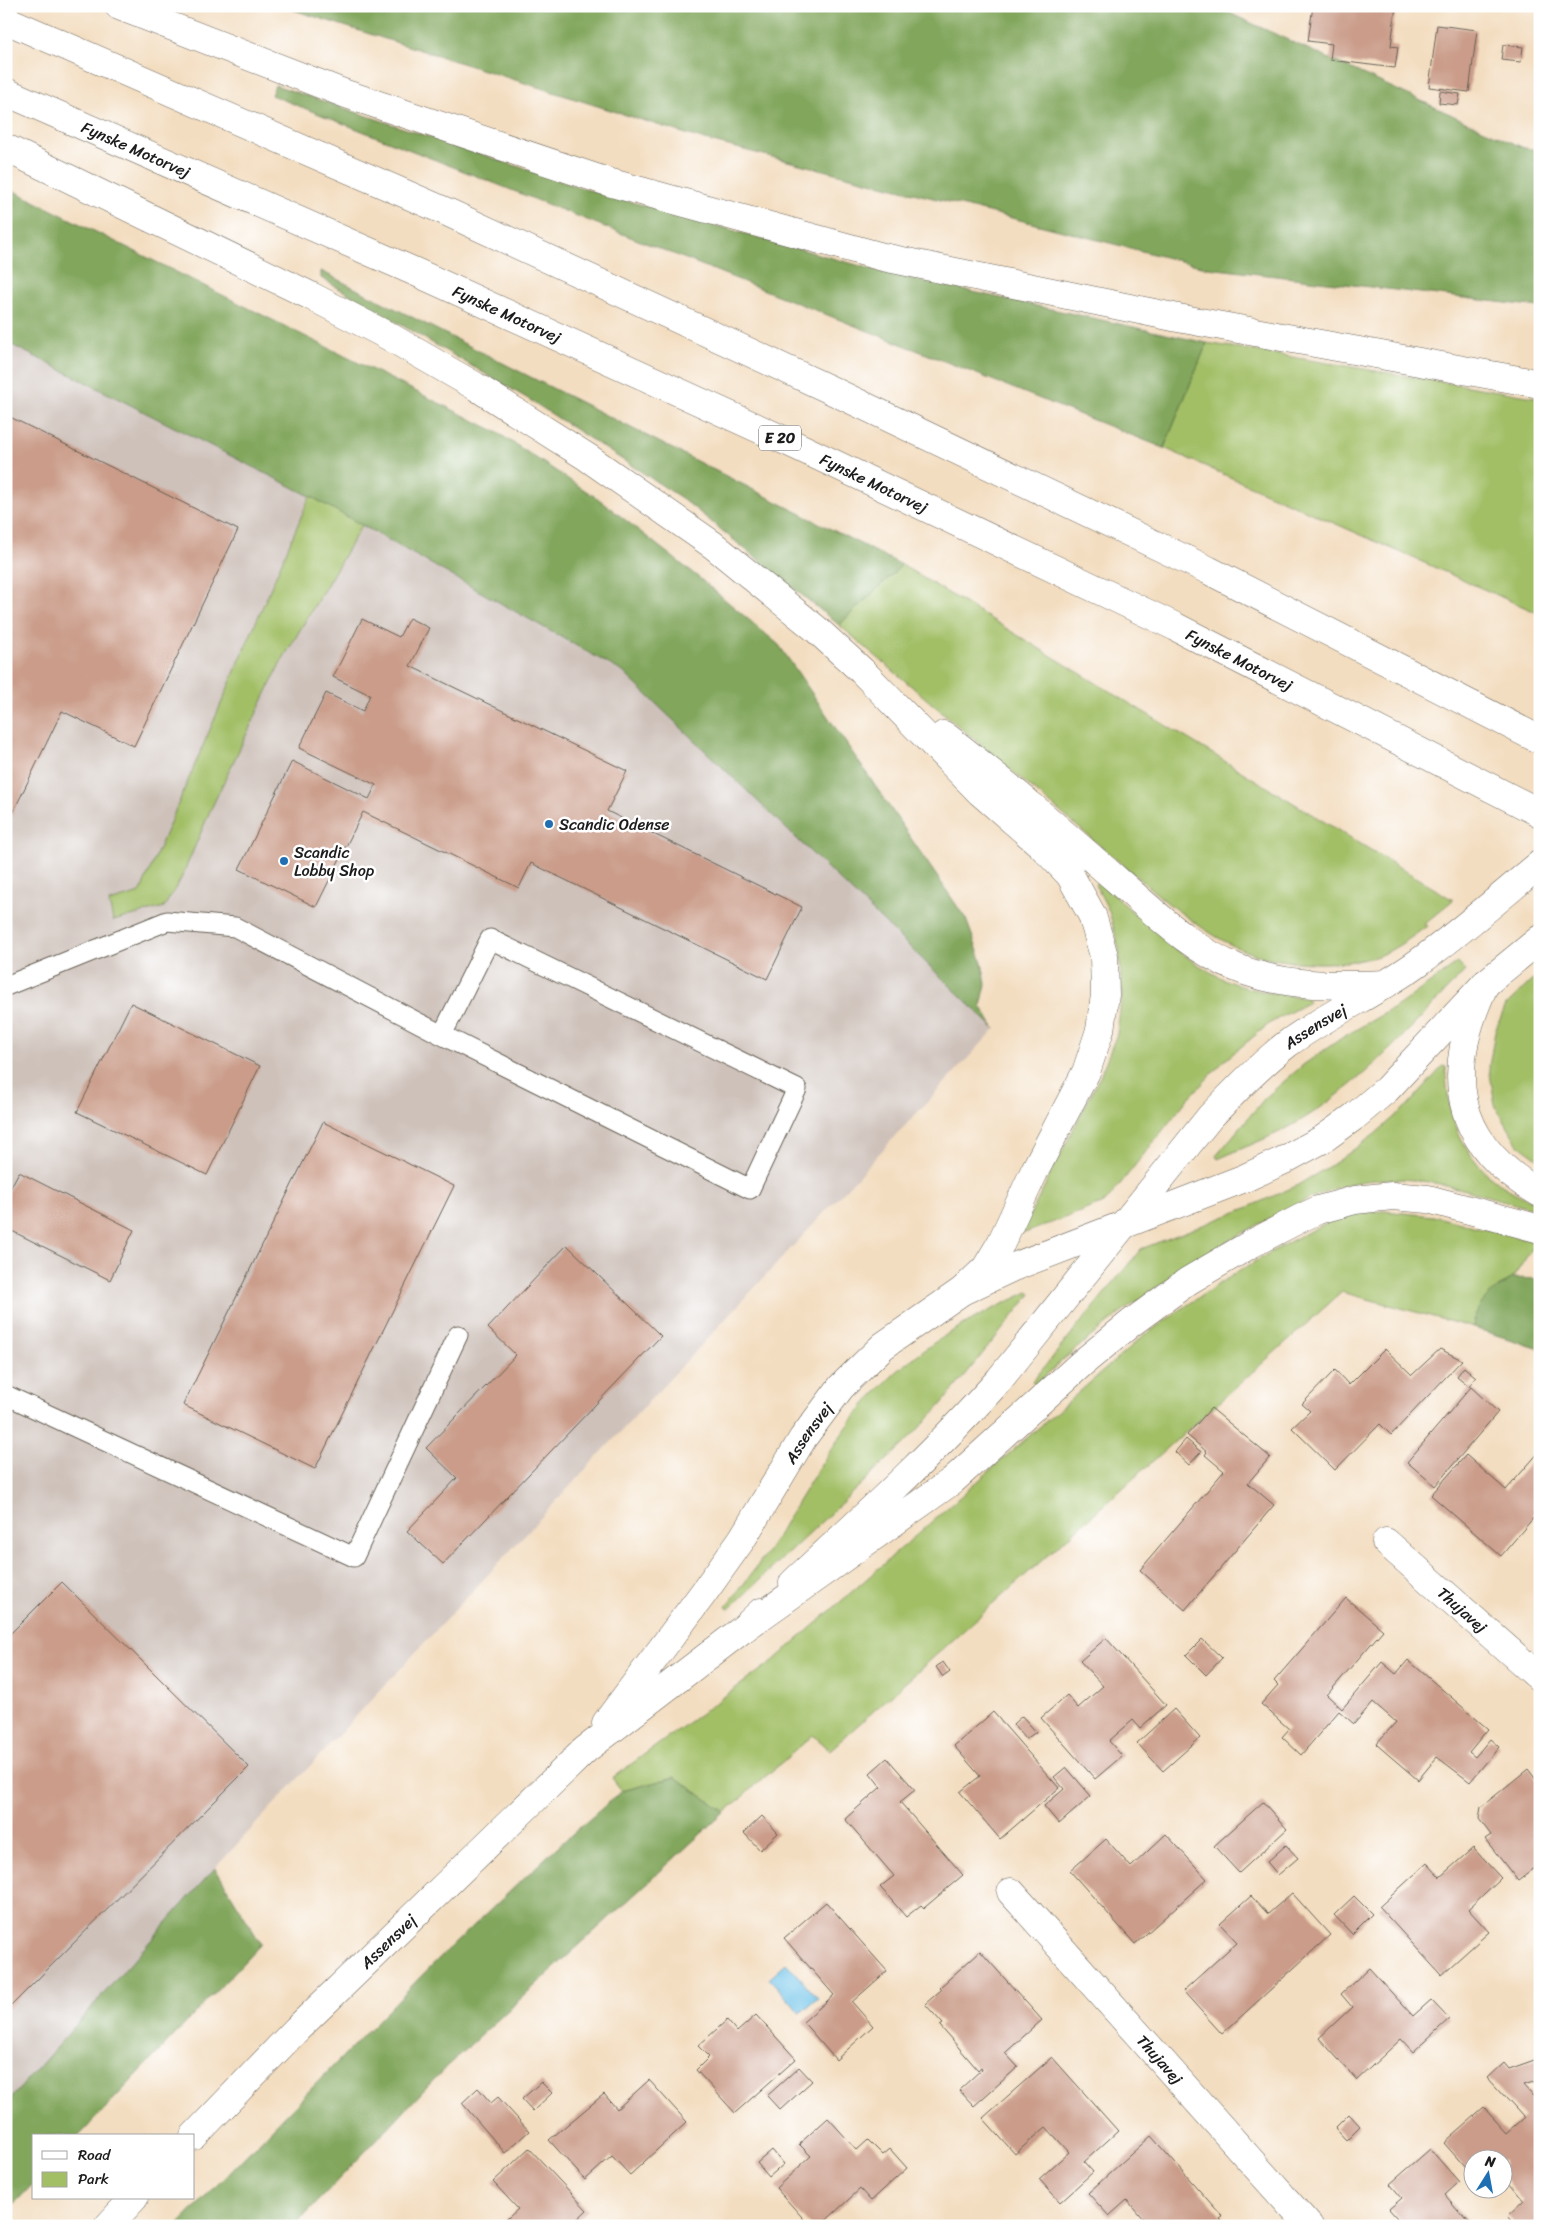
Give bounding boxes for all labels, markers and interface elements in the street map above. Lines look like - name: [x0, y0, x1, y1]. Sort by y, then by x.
- street label: Fynske Motorvej: [77, 112, 196, 186]
- street label: Fynske Motorvej: [448, 276, 567, 352]
- road number: E 20: [759, 426, 801, 450]
- street label: Fynske Motorvej: [815, 445, 934, 521]
- street label: Fynske Motorvej: [1181, 620, 1299, 699]
- place label: Scandic Odense: [559, 810, 669, 839]
- marker: Scandic Odense: [543, 818, 555, 830]
- place label: Scandic Lobby Shop: [294, 838, 375, 885]
- marker: Scandic Lobby Shop: [278, 855, 290, 867]
- street label: Assensvej: [1276, 994, 1353, 1057]
- street label: Assensvej: [776, 1394, 841, 1470]
- street label: Thujavej: [1431, 1579, 1495, 1641]
- street label: Assensvej: [352, 1905, 424, 1976]
- street label: Thujavej: [1130, 2027, 1191, 2092]
- legend: [32, 2134, 195, 2200]
- text: Road: [78, 2142, 111, 2168]
- text: N: [1482, 2148, 1498, 2175]
- north arrow: [1464, 2150, 1514, 2200]
- text: Park: [78, 2166, 109, 2192]

